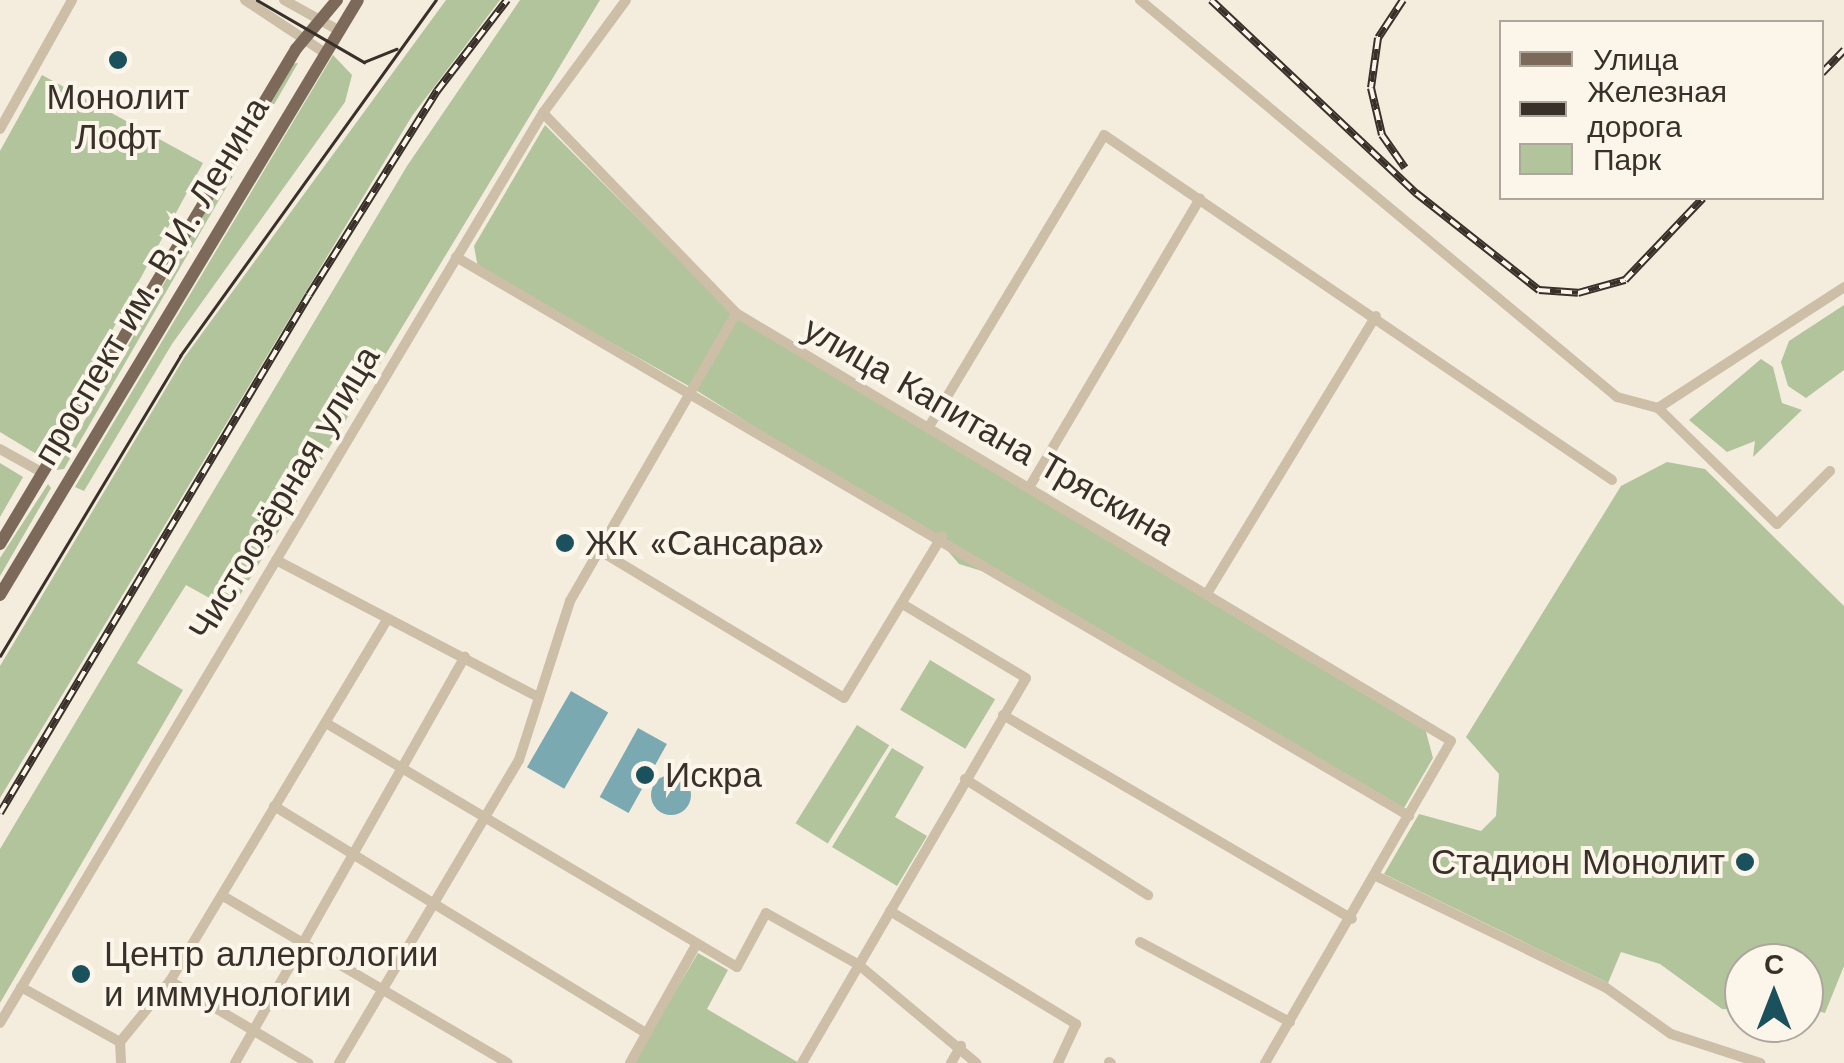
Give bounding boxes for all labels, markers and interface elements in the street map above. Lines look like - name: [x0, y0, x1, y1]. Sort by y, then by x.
- legend: [1499, 20, 1824, 200]
- text: Улица: [1593, 42, 1678, 77]
- marker: Монолит Лофт: [107, 49, 129, 71]
- text: Железная дорога: [1587, 74, 1727, 144]
- place label: Монолит Лофт: [46, 76, 190, 158]
- street label: проспект им. В.И. Ленина: [24, 90, 278, 472]
- text: Парк: [1593, 142, 1661, 177]
- street label: улица Капитана Тряскина: [796, 308, 1182, 554]
- street label: Чистоозёрная улица: [180, 338, 388, 648]
- place label: ЖК «Сансара»: [585, 522, 825, 564]
- marker: ЖК «Сансара»: [554, 532, 576, 554]
- place label: Искра: [665, 754, 762, 796]
- marker: Искра: [634, 764, 656, 786]
- place label: Стадион Монолит: [1431, 841, 1725, 883]
- marker: Стадион Монолит: [1734, 851, 1756, 873]
- place label: Центр аллергологии и иммунологии: [104, 933, 438, 1015]
- north arrow: [1724, 943, 1824, 1043]
- text: С: [1764, 948, 1784, 981]
- marker: Центр аллергологии и иммунологии: [68, 961, 94, 987]

